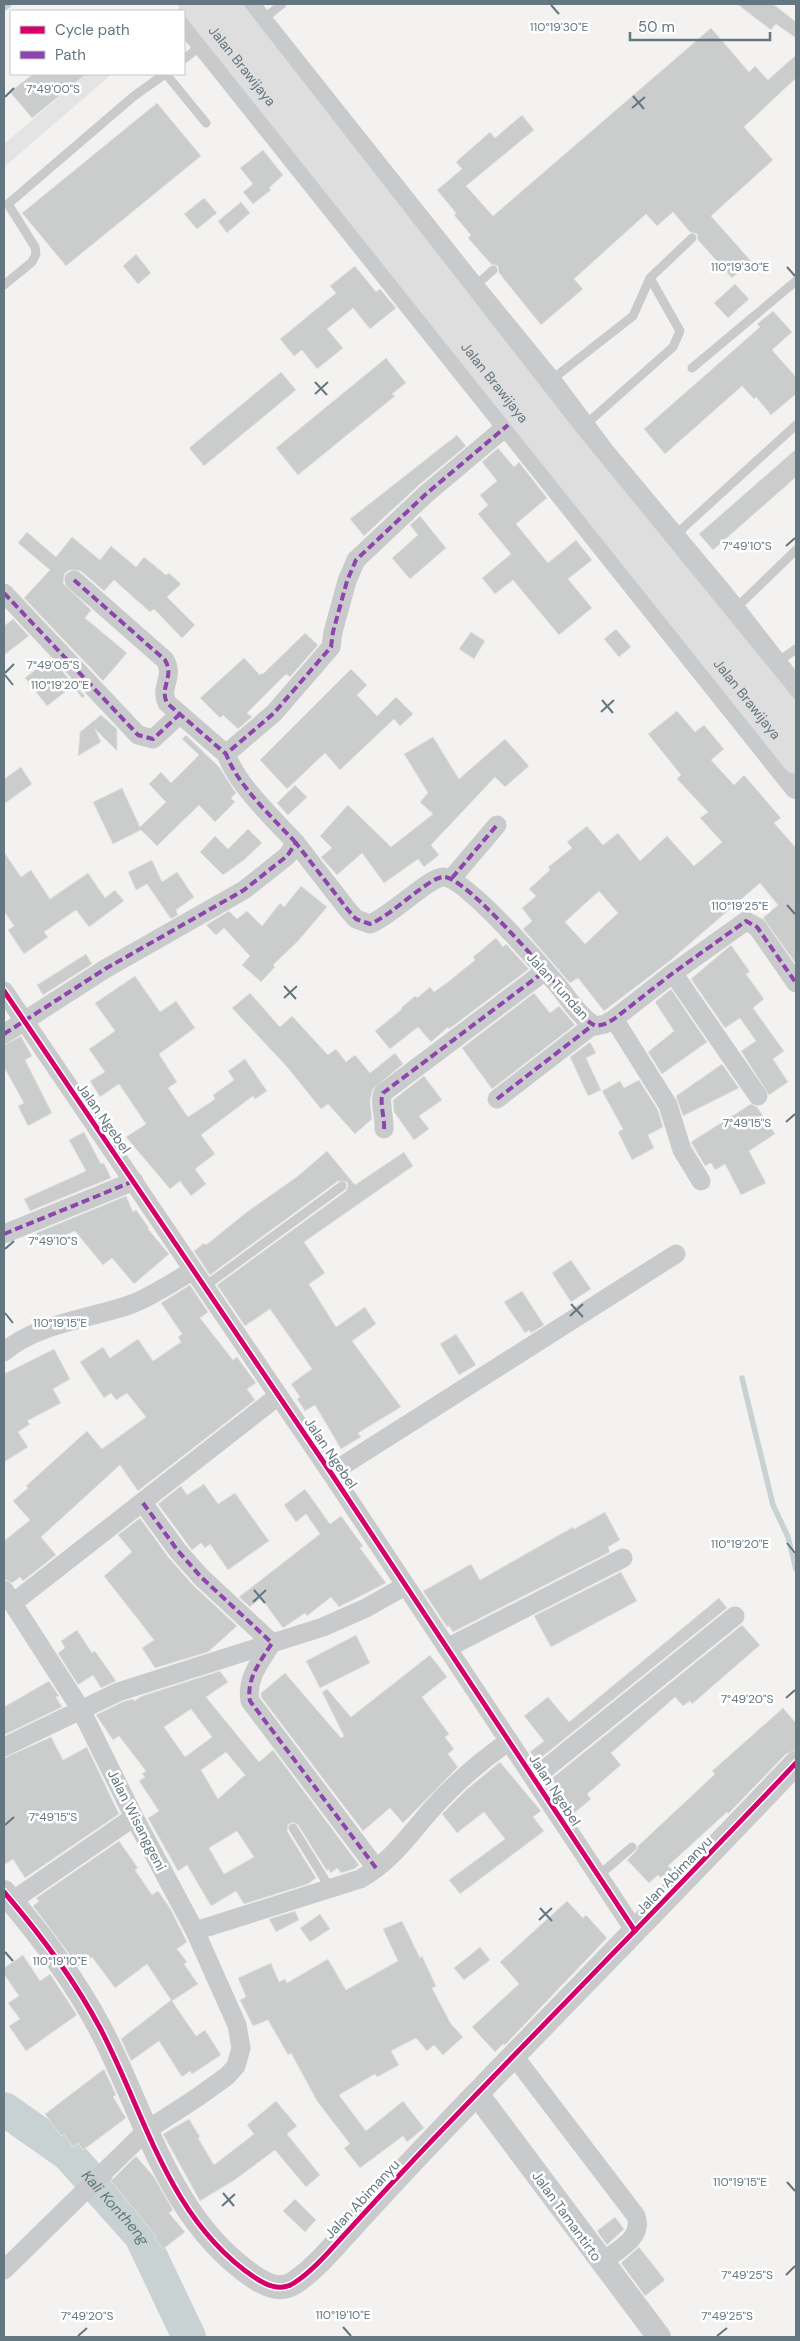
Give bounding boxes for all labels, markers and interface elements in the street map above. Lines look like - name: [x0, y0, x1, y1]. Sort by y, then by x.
- legend: [10, 10, 185, 75]
- scale bar: [630, 10, 770, 42]
- text: 50 m: [638, 17, 675, 37]
- text: 110°19'30"E: [530, 19, 589, 35]
- text: Cycle path: [55, 20, 130, 40]
- street label: Jalan Brawijaya: [205, 22, 280, 110]
- text: Path: [55, 45, 86, 65]
- text: 7°49'00"S: [26, 81, 80, 97]
- text: 110°19'30"E: [711, 259, 770, 275]
- street label: Jalan Brawijaya: [457, 338, 532, 426]
- text: 7°49'10"S: [722, 538, 772, 554]
- street label: Jalan Brawijaya: [710, 655, 785, 743]
- text: 7°49'05"S: [26, 657, 80, 673]
- text: 110°19'20"E: [31, 677, 89, 693]
- text: 110°19'25"E: [711, 898, 769, 914]
- street label: Jalan Tundan: [523, 948, 593, 1024]
- street label: Jalan Ngebel: [73, 1079, 135, 1157]
- text: 7°49'15"S: [723, 1115, 771, 1131]
- text: 7°49'10"S: [28, 1233, 78, 1249]
- text: 110°19'15"E: [33, 1315, 87, 1331]
- street label: Jalan Ngebel: [301, 1414, 361, 1492]
- text: 110°19'20"E: [711, 1536, 769, 1552]
- text: 7°49'20"S: [721, 1691, 773, 1707]
- street label: Jalan Ngebel: [525, 1751, 585, 1829]
- street label: Jalan Wisanggeni: [104, 1766, 170, 1874]
- text: 7°49'15"S: [29, 1809, 77, 1825]
- street label: Jalan Abimanyu: [632, 1832, 716, 1918]
- text: 110°19'10"E: [32, 1953, 88, 1969]
- street label: Jalan Abimanyu: [321, 2155, 403, 2243]
- water label: Kali Kontheng: [77, 2166, 154, 2249]
- street label: Jalan Tamantirto: [528, 2167, 606, 2265]
- text: 110°19'15"E: [713, 2174, 767, 2190]
- text: 7°49'25"S: [721, 2267, 773, 2283]
- text: 110°19'10"E: [315, 2307, 371, 2323]
- text: 7°49'20"S: [61, 2308, 113, 2324]
- text: 7°49'25"S: [701, 2308, 753, 2324]

